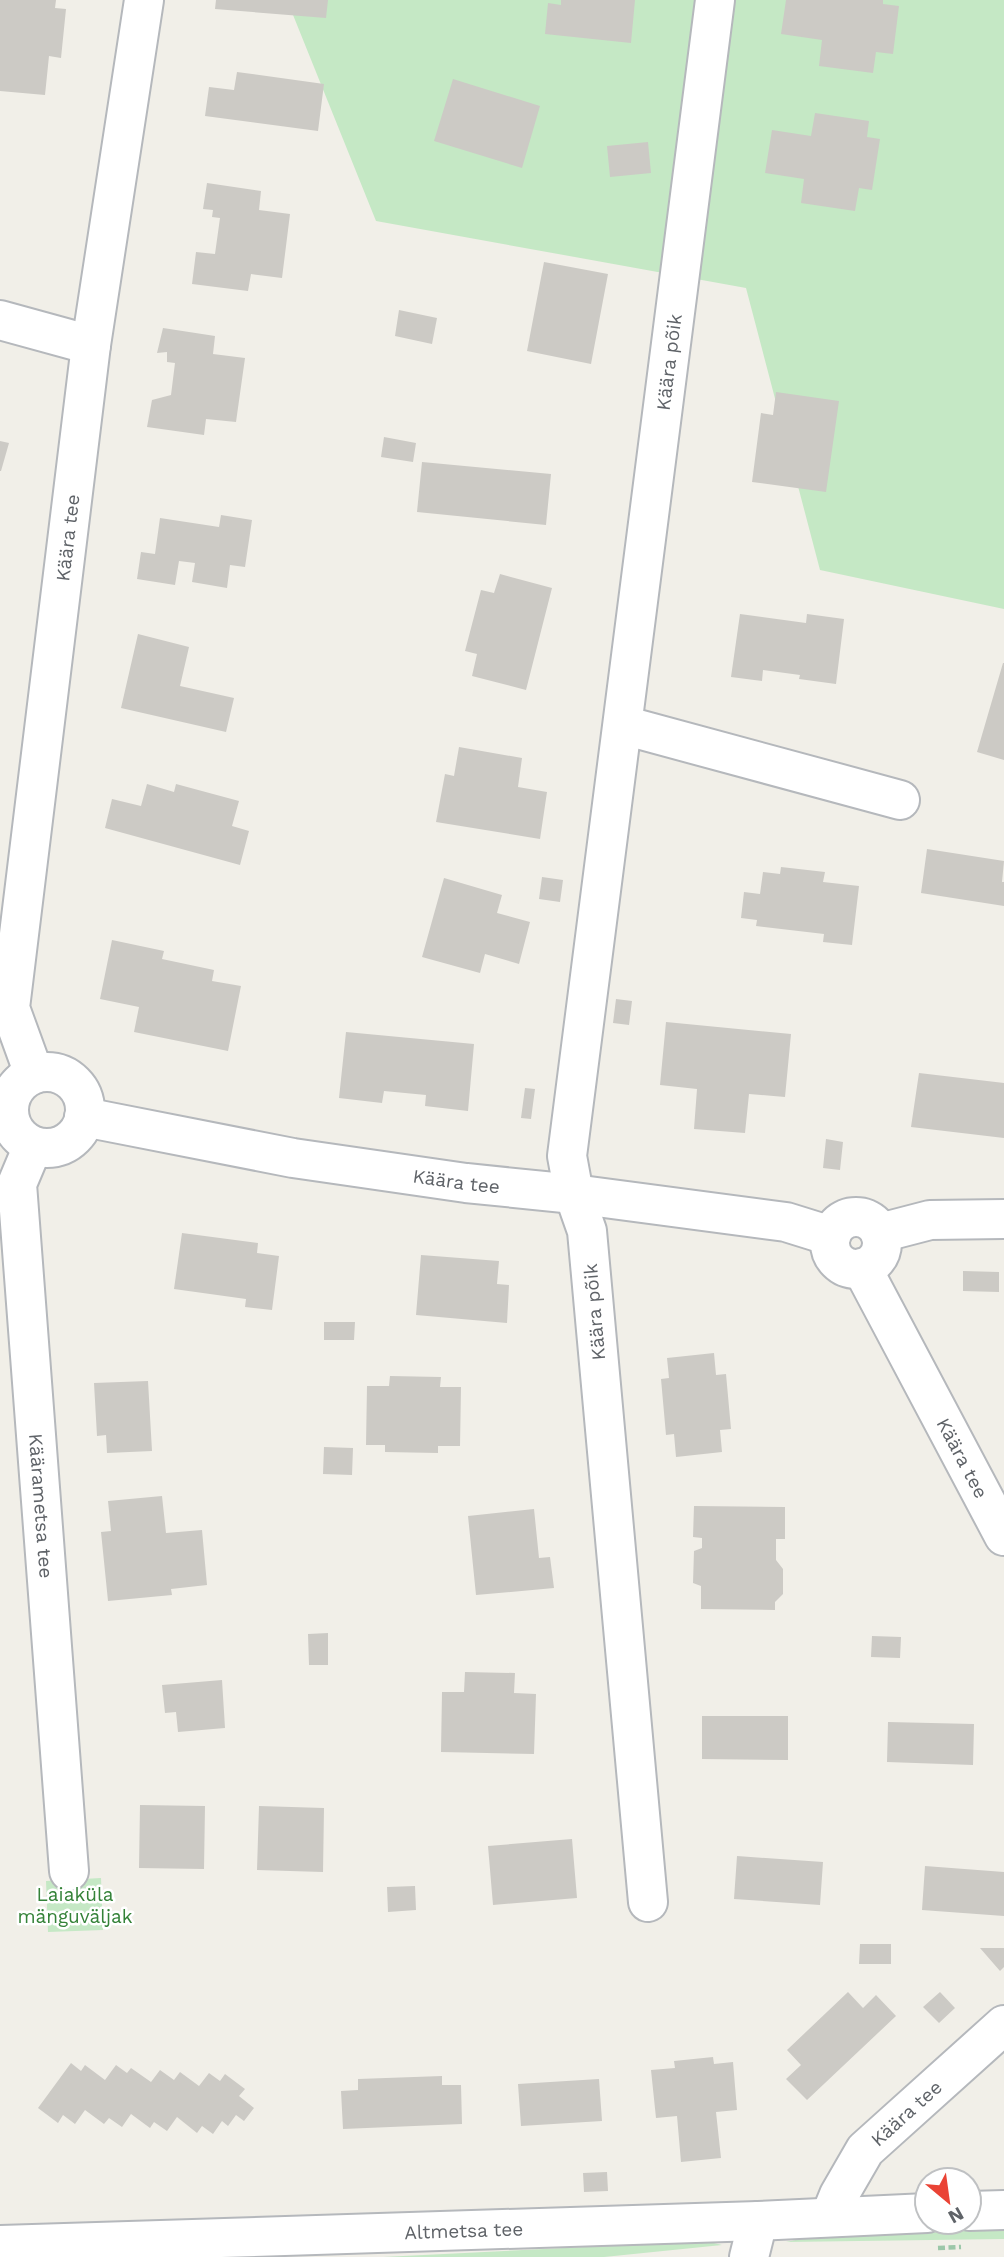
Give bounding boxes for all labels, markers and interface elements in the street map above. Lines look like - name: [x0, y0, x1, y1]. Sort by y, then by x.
- street label: Käära põik: [652, 312, 687, 412]
- street label: Käära tee: [51, 493, 85, 583]
- street label: Käära tee: [411, 1164, 501, 1198]
- street label: Käära põik: [579, 1262, 610, 1361]
- street label: Käära tee: [932, 1414, 993, 1502]
- street label: Käärametsa tee: [24, 1433, 58, 1579]
- park label: Laiaküla mänguväljak: [17, 1883, 133, 1928]
- street label: Käära tee: [866, 2076, 947, 2151]
- north arrow: [913, 2166, 983, 2236]
- text: N: [944, 2202, 968, 2229]
- street label: Altmetsa tee: [404, 2217, 524, 2244]

